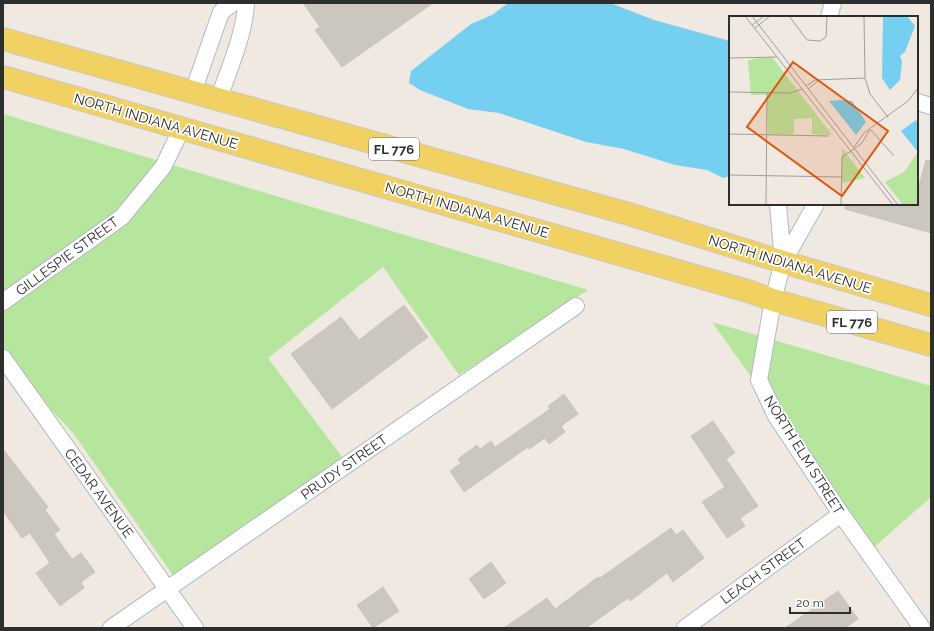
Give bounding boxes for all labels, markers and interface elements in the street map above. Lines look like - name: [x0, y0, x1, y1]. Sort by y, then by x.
- inset map: [729, 16, 918, 205]
- street label: NORTH INDIANA AVENUE: [72, 90, 240, 152]
- road number: FL 776: [369, 138, 419, 160]
- street label: NORTH INDIANA AVENUE: [383, 179, 551, 241]
- street label: GILLESPIE STREET: [13, 213, 122, 299]
- street label: NORTH INDIANA AVENUE: [707, 232, 873, 296]
- road number: FL 776: [827, 311, 877, 333]
- street label: NORTH ELM STREET: [761, 393, 847, 518]
- street label: PRUDY STREET: [298, 431, 391, 503]
- street label: CEDAR AVENUE: [61, 445, 137, 541]
- street label: LEACH STREET: [717, 535, 809, 607]
- scale bar: [790, 589, 850, 615]
- text: 20 m: [796, 596, 824, 610]

